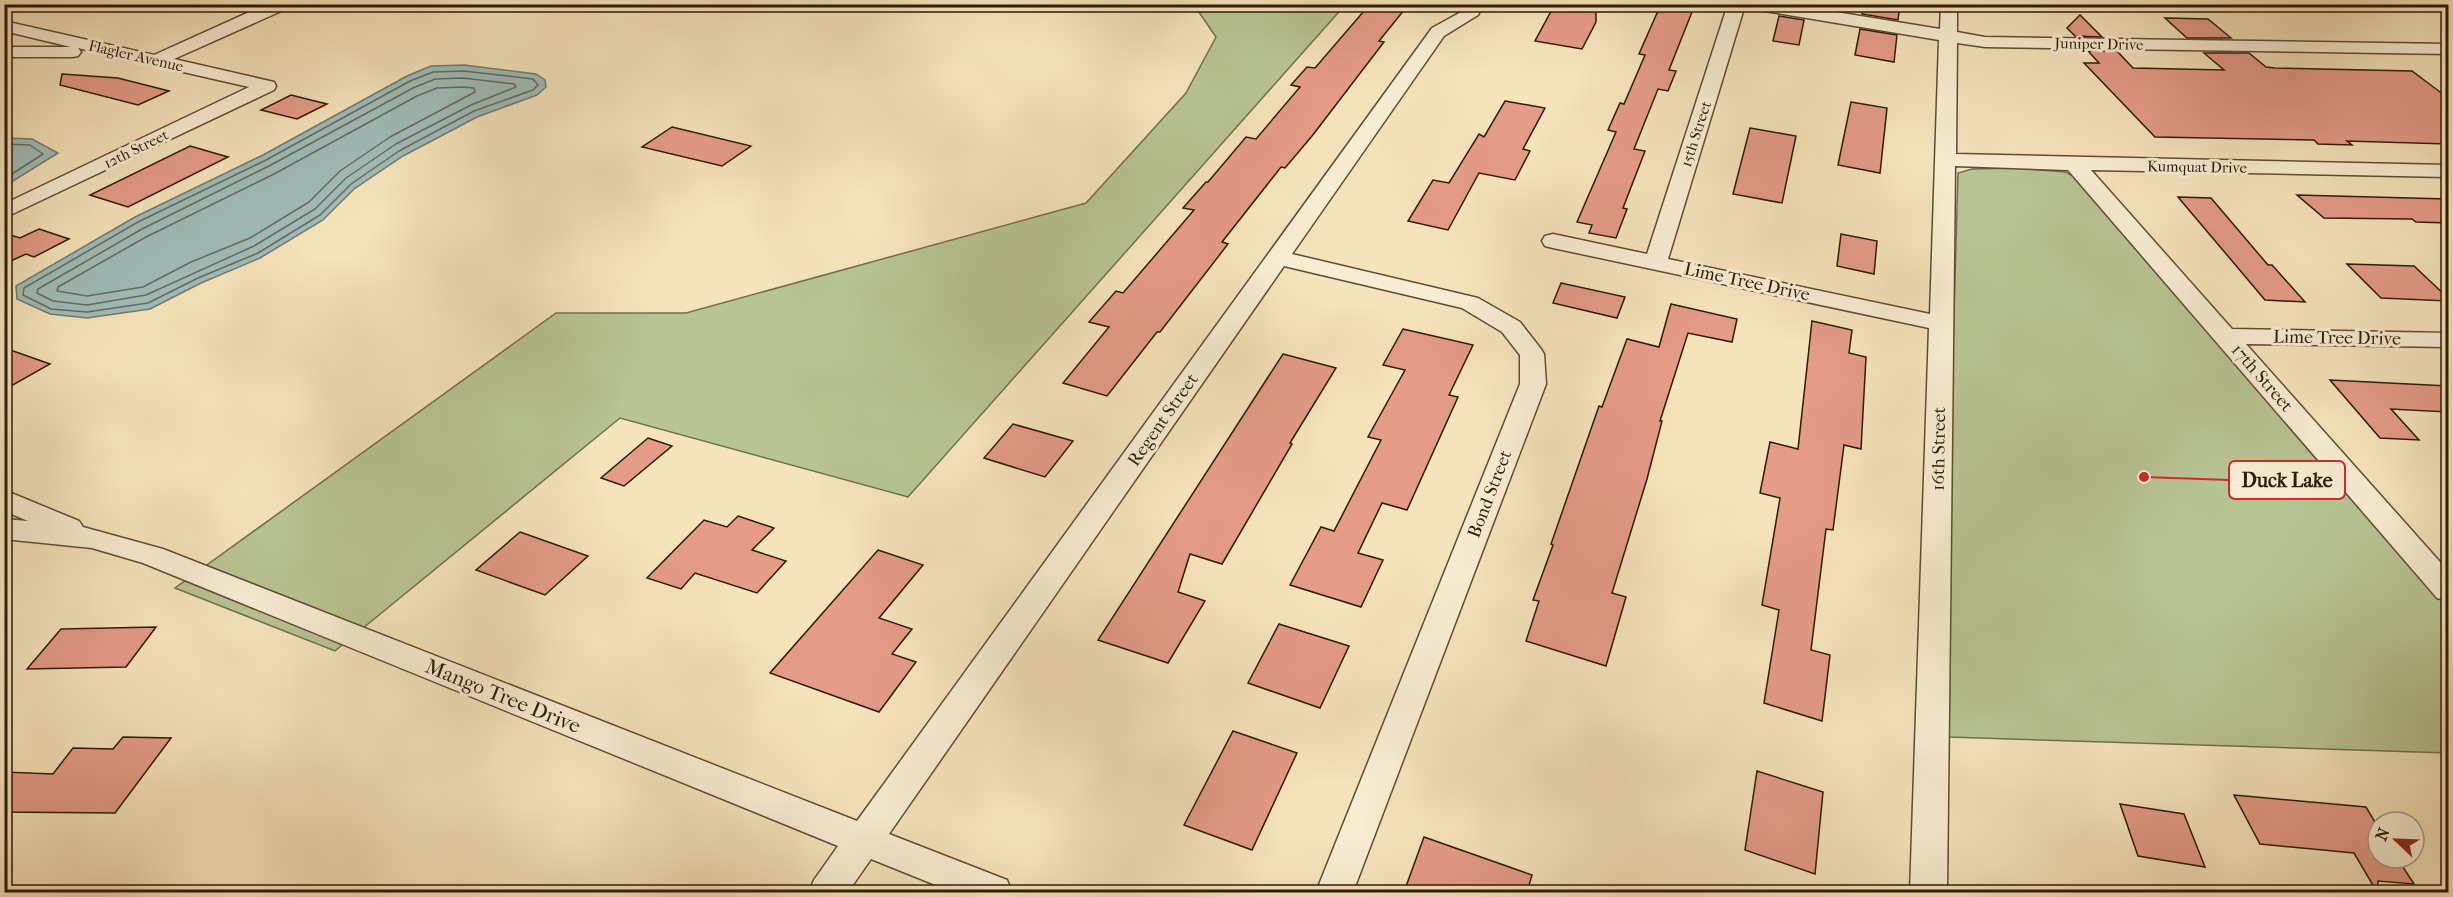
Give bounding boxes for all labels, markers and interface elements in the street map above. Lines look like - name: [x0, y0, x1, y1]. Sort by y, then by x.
- street label: Juniper Drive: [2053, 34, 2144, 54]
- street label: Flagler Avenue: [87, 36, 186, 76]
- street label: 15th Street: [1677, 98, 1715, 169]
- street label: 12th Street: [101, 125, 172, 172]
- street label: Kumquat Drive: [2147, 157, 2248, 177]
- street label: Lime Tree Drive: [1682, 258, 1812, 306]
- street label: Lime Tree Drive: [2273, 326, 2401, 350]
- street label: 17th Street: [2227, 340, 2298, 417]
- street label: Regent Street: [1123, 369, 1203, 470]
- street label: 16th Street: [1928, 406, 1950, 491]
- street label: Bond Street: [1464, 447, 1517, 541]
- callout: Duck Lake: [2229, 461, 2345, 499]
- text: Duck Lake: [2241, 469, 2333, 492]
- street label: Mango Tree Drive: [422, 654, 584, 738]
- north arrow: [2366, 810, 2426, 870]
- text: N: [2372, 824, 2394, 844]

